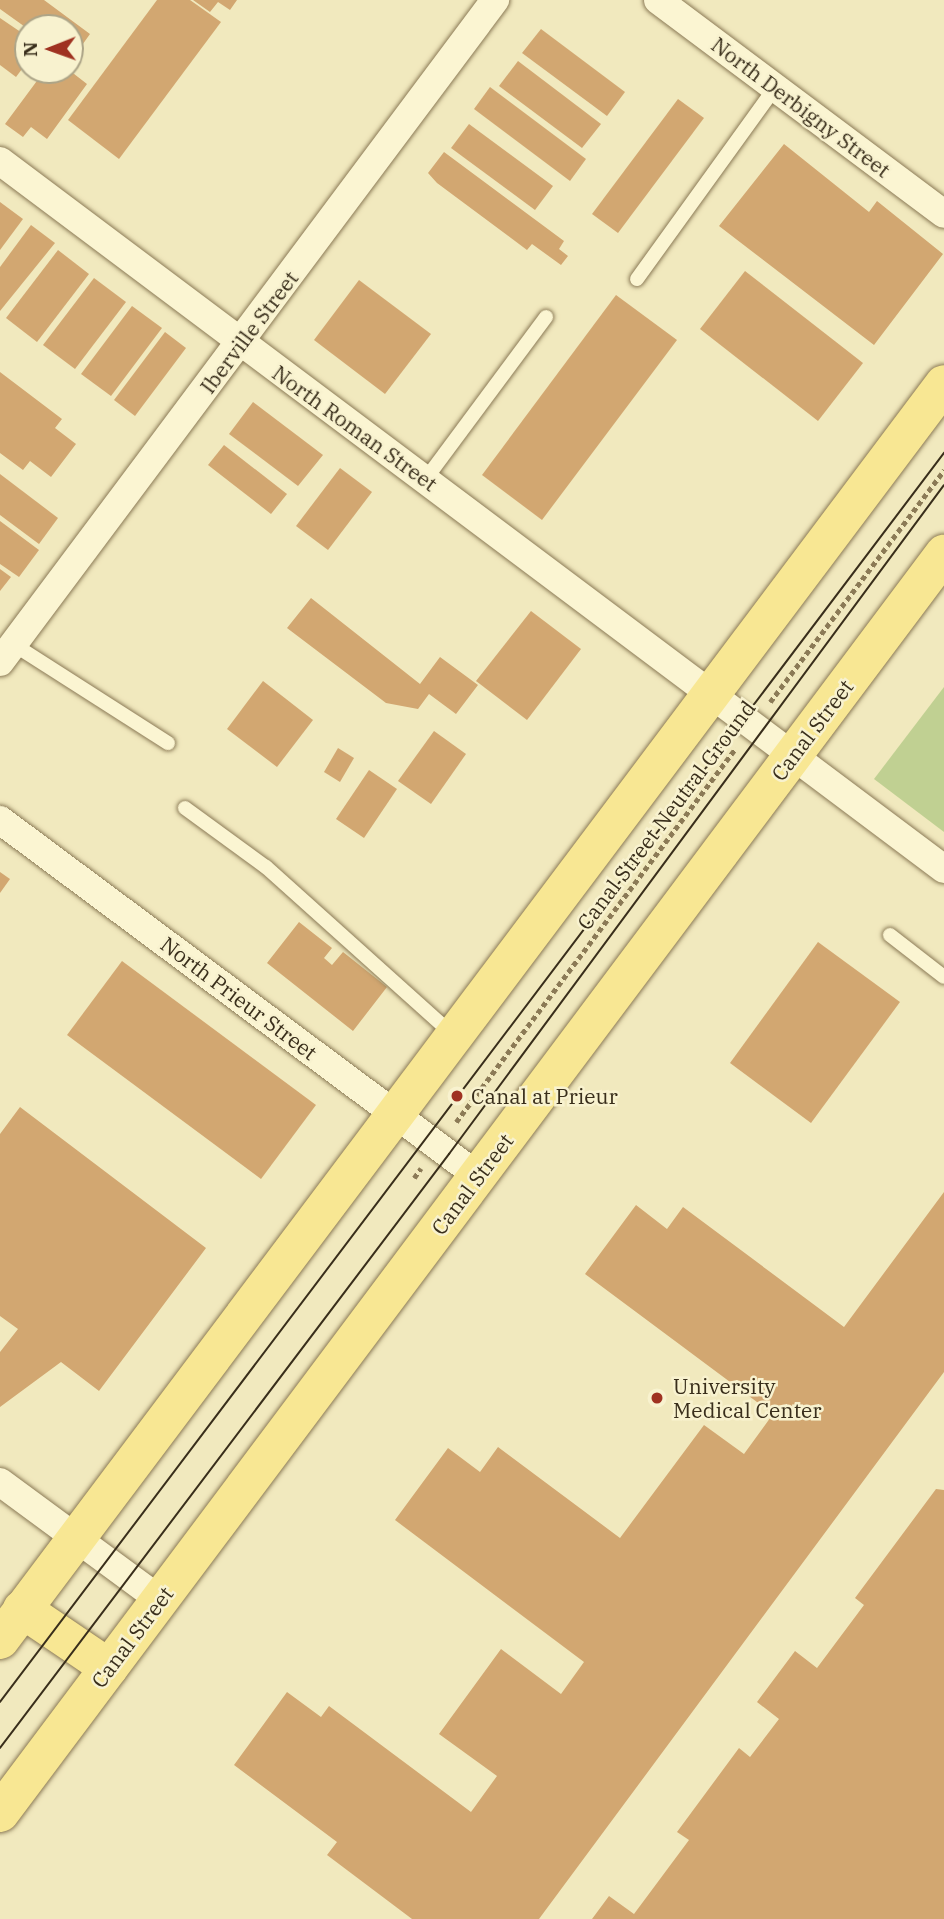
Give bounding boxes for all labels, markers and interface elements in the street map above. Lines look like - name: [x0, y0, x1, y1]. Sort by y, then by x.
- north arrow: [14, 14, 84, 84]
- street label: North Derbigny Street: [707, 32, 895, 182]
- text: N: [18, 42, 42, 57]
- street label: Iberville Street: [195, 266, 303, 398]
- street label: North Roman Street: [268, 360, 442, 496]
- street label: Canal Street: [766, 675, 858, 785]
- street label: Canal Street Neutral Ground: [572, 696, 760, 934]
- street label: North Prieur Street: [156, 931, 322, 1065]
- place label: Canal at Prieur: [471, 1083, 618, 1109]
- marker: Canal at Prieur: [449, 1088, 465, 1104]
- street label: Canal Street: [426, 1129, 518, 1239]
- place label: University Medical Center: [673, 1373, 822, 1423]
- marker: University Medical Center: [647, 1388, 667, 1408]
- street label: Canal Street: [86, 1582, 178, 1692]

